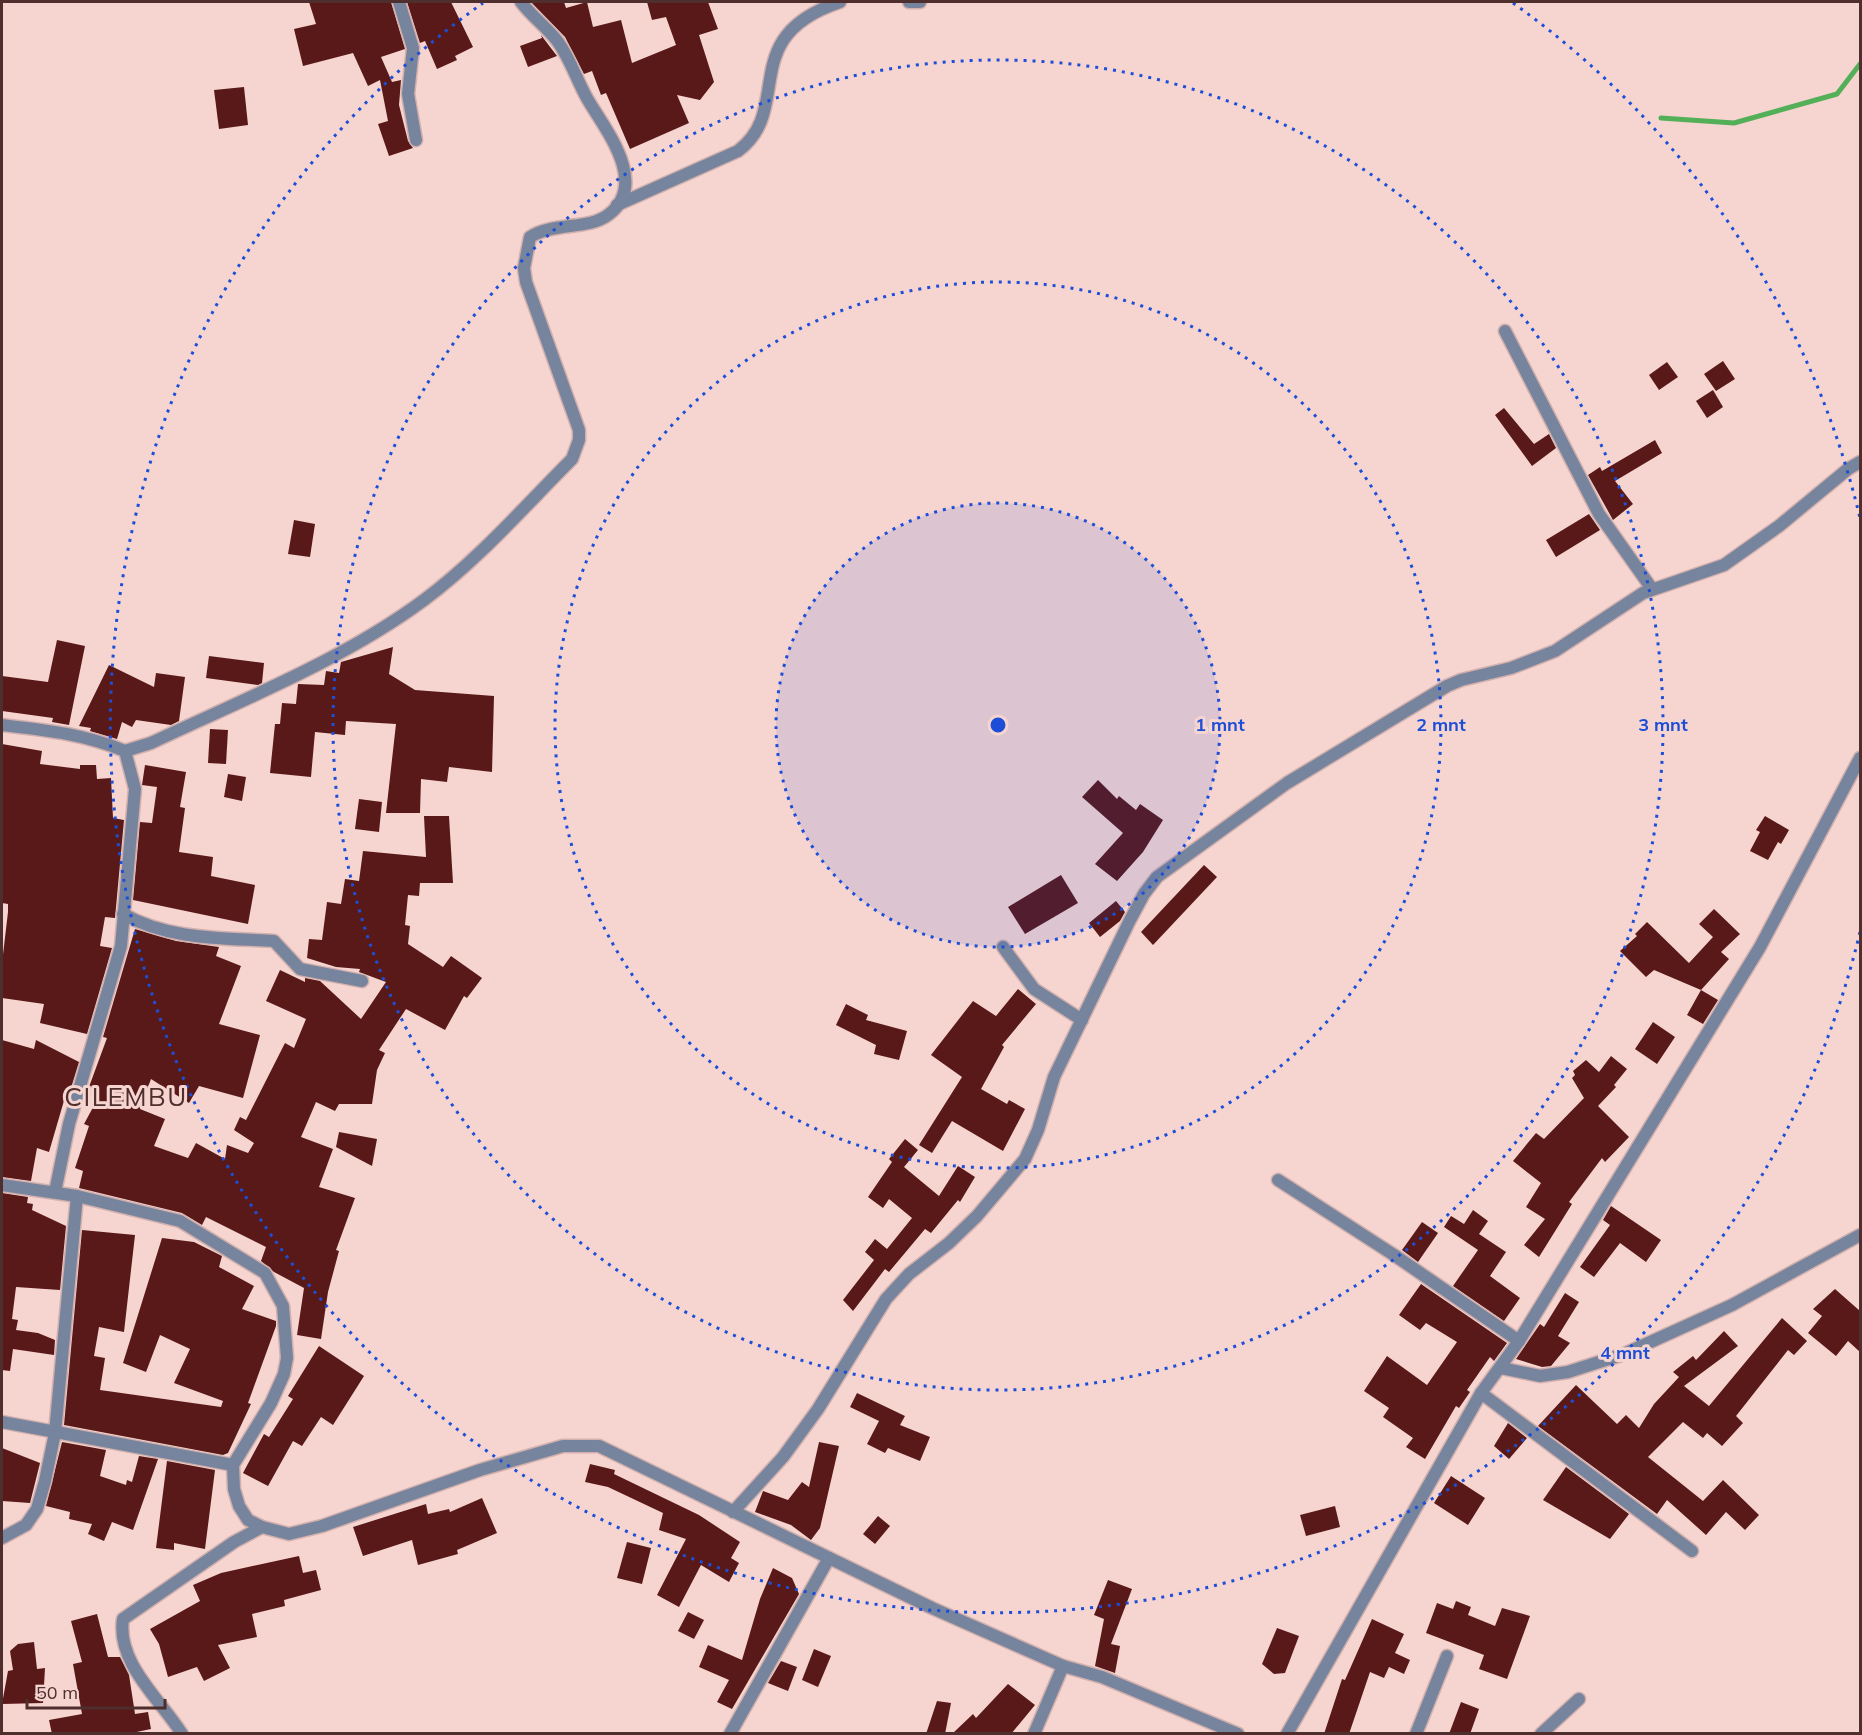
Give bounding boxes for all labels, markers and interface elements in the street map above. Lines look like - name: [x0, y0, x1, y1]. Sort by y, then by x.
- text: 1 mnt: [1195, 713, 1245, 736]
- text: 2 mnt: [1416, 713, 1466, 736]
- text: 3 mnt: [1638, 713, 1688, 736]
- centre of rings: [988, 715, 1008, 735]
- district label: CILEMBU: [64, 1080, 188, 1113]
- text: 4 mnt: [1600, 1341, 1650, 1364]
- scale bar: [27, 1672, 165, 1710]
- text: 50 m: [36, 1681, 78, 1704]

